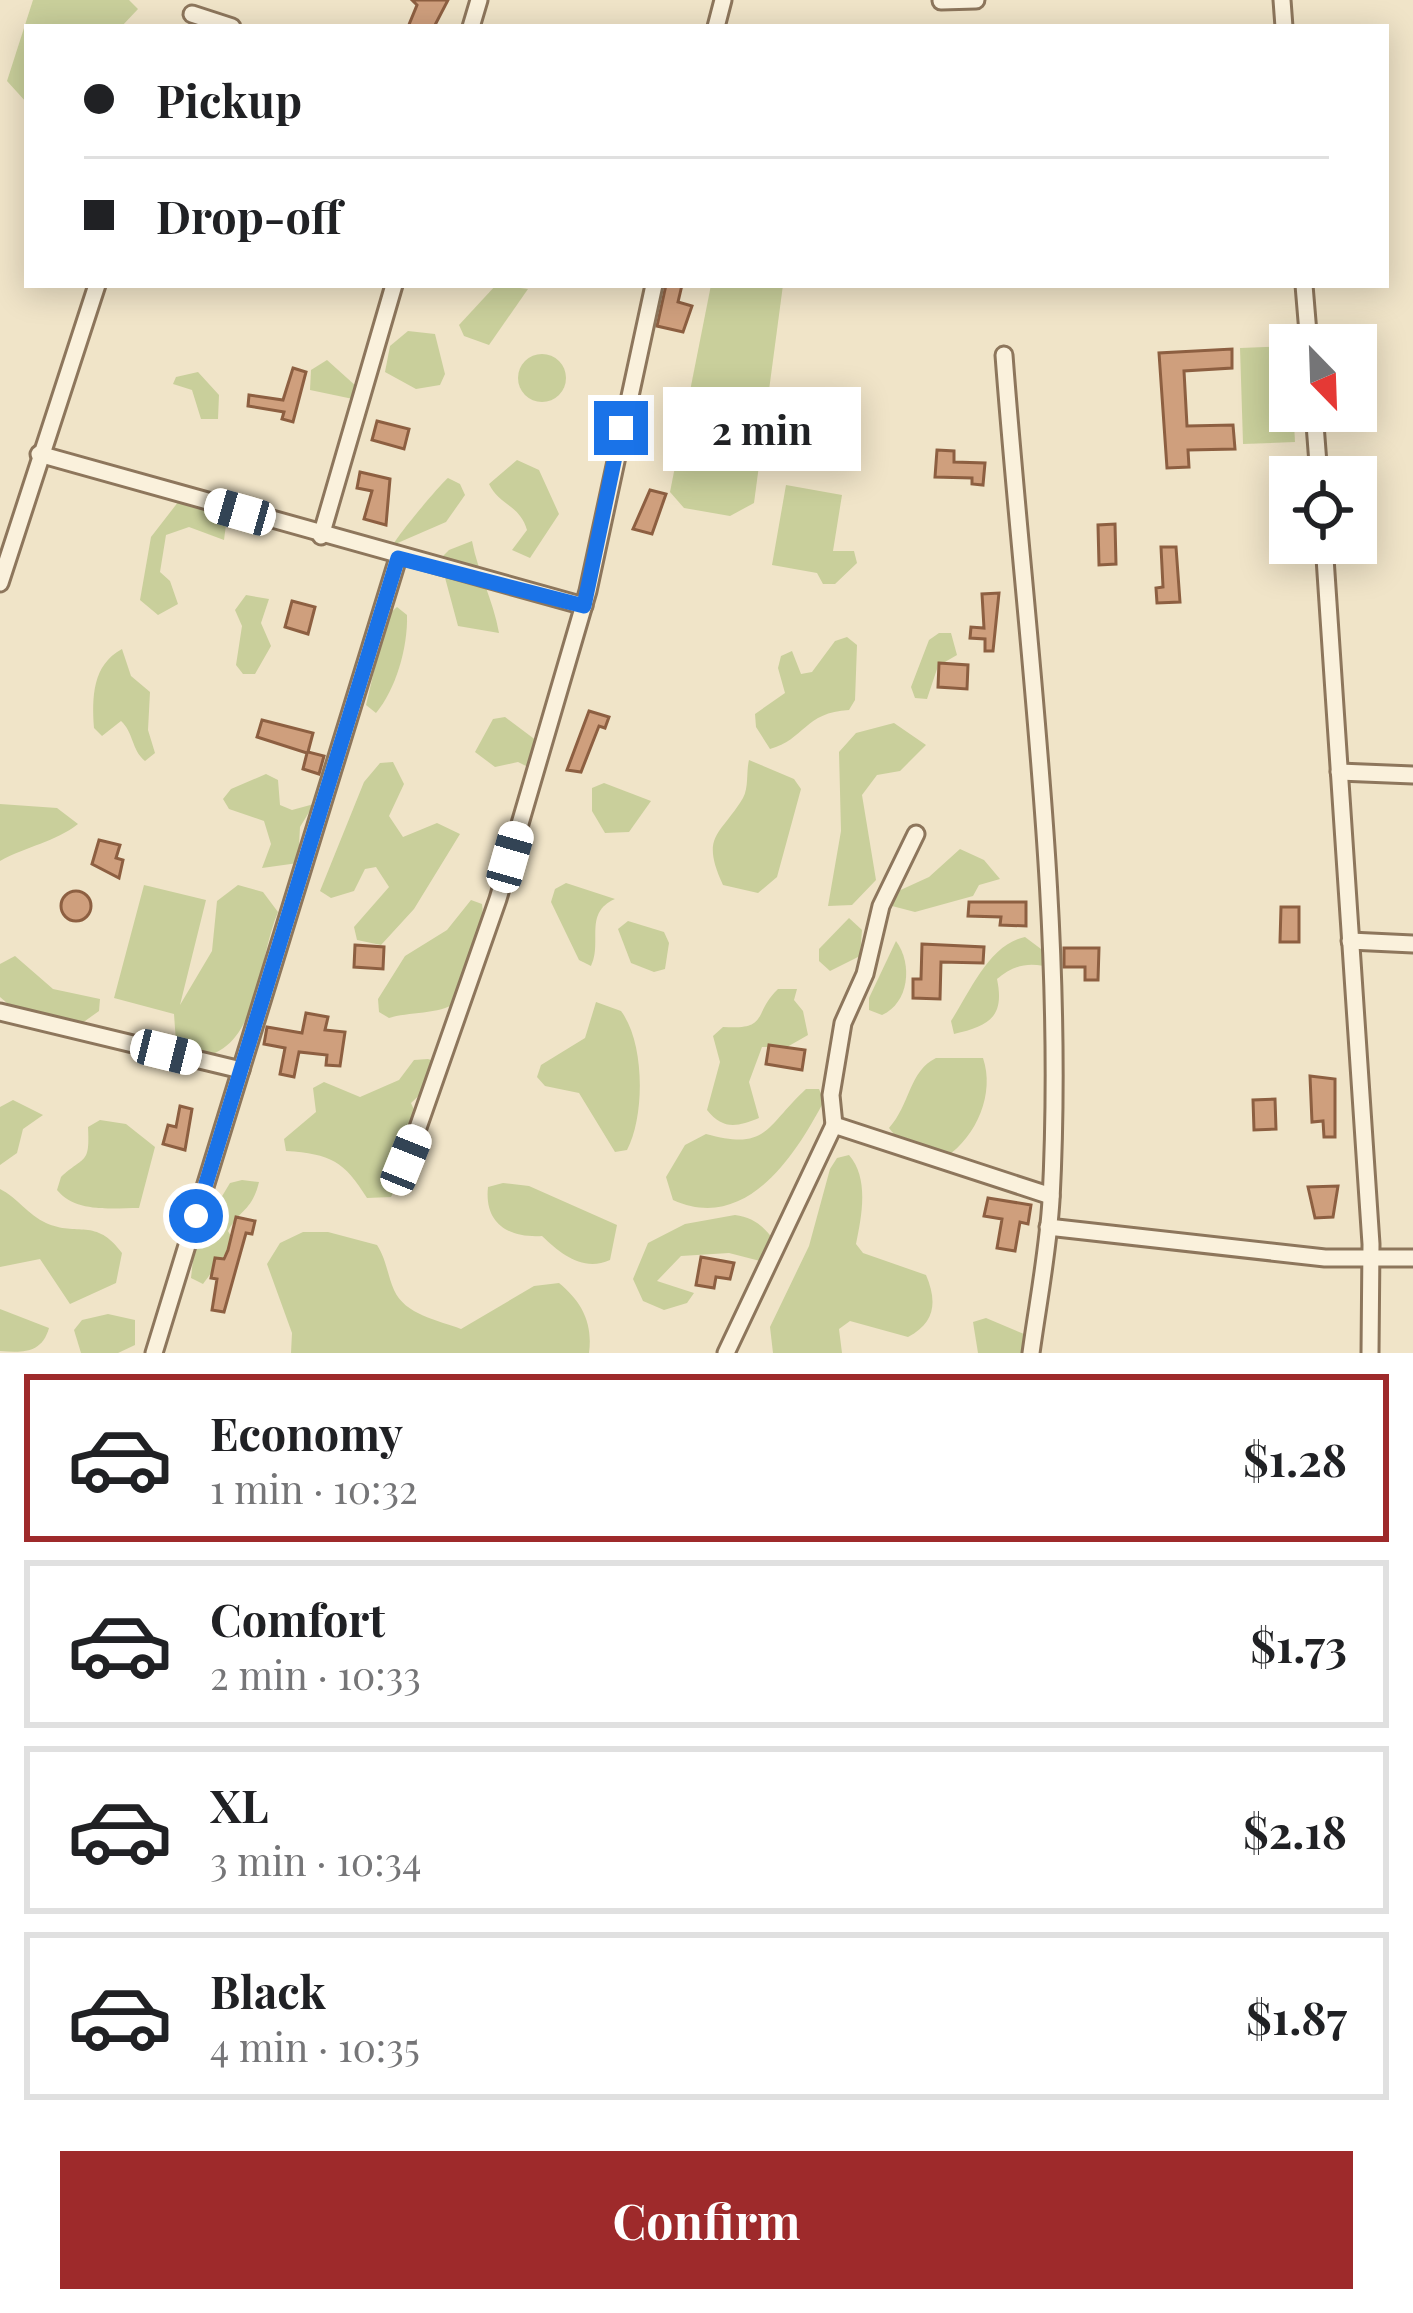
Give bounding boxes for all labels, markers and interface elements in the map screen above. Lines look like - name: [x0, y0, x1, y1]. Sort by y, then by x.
- text: Pickup: [156, 69, 302, 129]
- text: Drop-off: [156, 185, 342, 245]
- north arrow: [1269, 324, 1377, 432]
- map controls: [1269, 324, 1377, 564]
- callout: 2 min: [663, 386, 861, 470]
- route end: [594, 401, 648, 455]
- text: 2 min: [712, 403, 812, 455]
- button: locate: [1269, 456, 1377, 564]
- car: [200, 485, 280, 539]
- car: [483, 817, 537, 897]
- car: [127, 1026, 205, 1078]
- car: [376, 1120, 436, 1200]
- route start: [169, 1189, 223, 1243]
- text: Economy: [210, 1402, 403, 1462]
- icon: car: [66, 1404, 174, 1512]
- text: $1.28: [1243, 1428, 1347, 1488]
- text: 1 min · 10:32: [210, 1462, 418, 1514]
- text: Comfort: [210, 1588, 385, 1648]
- icon: car: [66, 1590, 174, 1698]
- text: $1.73: [1250, 1614, 1347, 1674]
- text: 2 min · 10:33: [210, 1648, 421, 1700]
- text: XL: [210, 1774, 269, 1834]
- icon: car: [66, 1776, 174, 1884]
- text: $2.18: [1243, 1800, 1347, 1860]
- text: 3 min · 10:34: [210, 1834, 421, 1886]
- text: Black: [210, 1960, 326, 2020]
- icon: car: [66, 1962, 174, 2070]
- text: $1.87: [1246, 1986, 1347, 2046]
- text: 4 min · 10:35: [210, 2020, 420, 2072]
- button: Confirm: [60, 2151, 1353, 2289]

